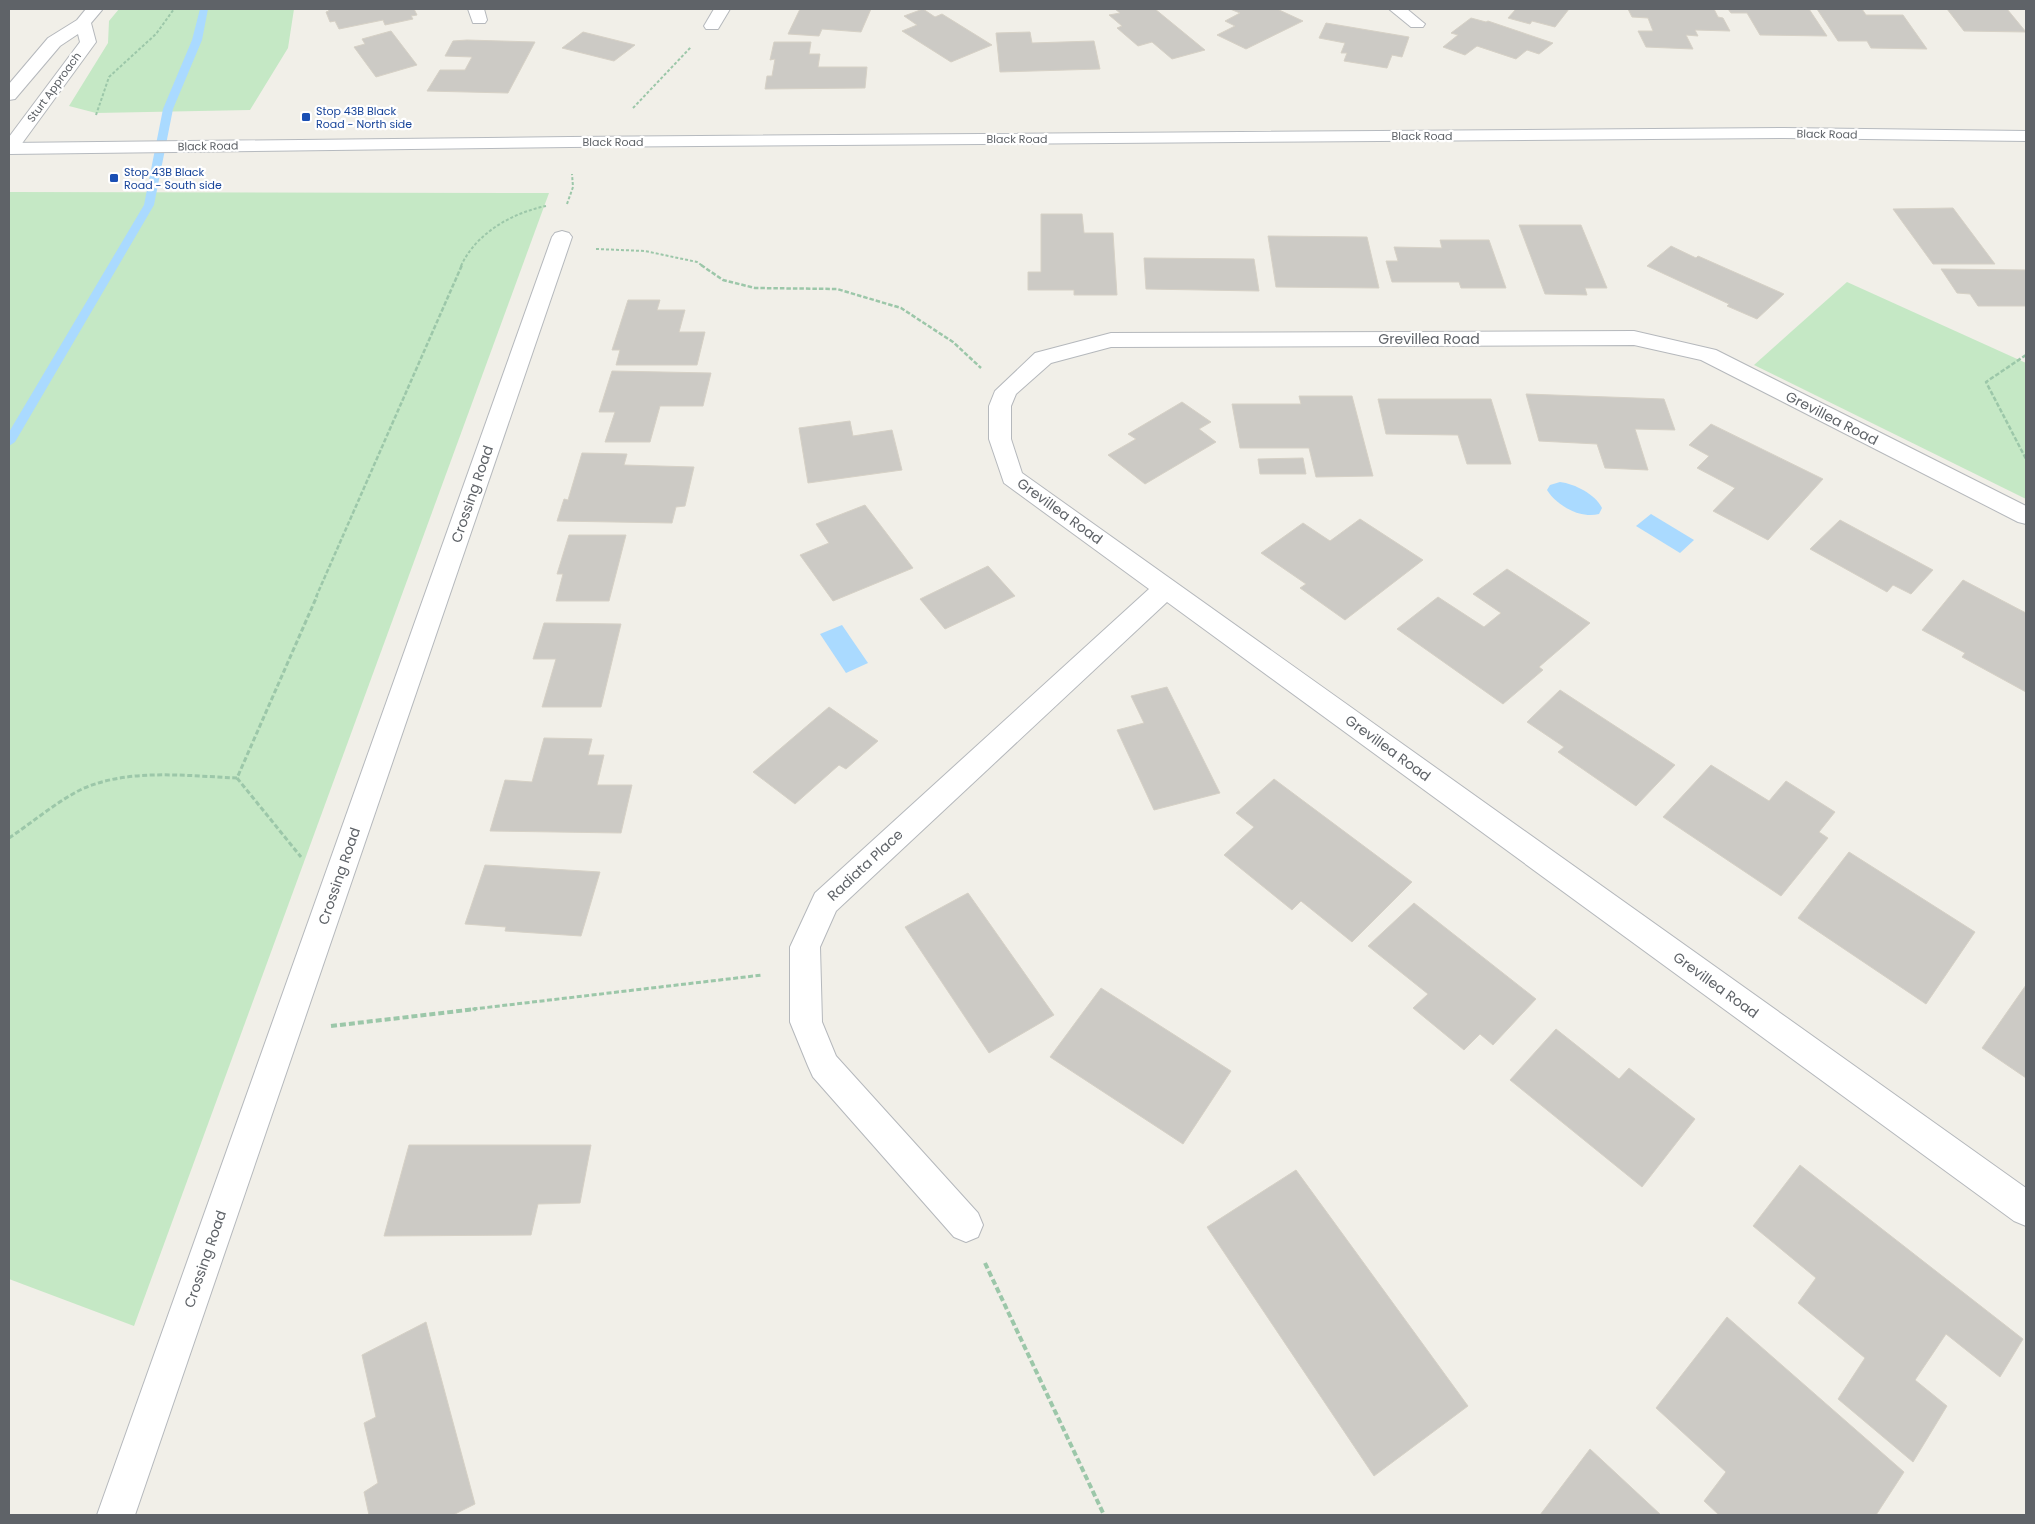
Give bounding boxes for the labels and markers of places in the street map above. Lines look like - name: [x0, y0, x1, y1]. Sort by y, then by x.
- place label: Stop 43B Black Road - North side: [316, 103, 412, 132]
- marker: Stop 43B Black Road - North side: [300, 111, 312, 123]
- place label: Stop 43B Black Road - South side: [124, 164, 222, 193]
- marker: Stop 43B Black Road - South side: [108, 172, 120, 184]

